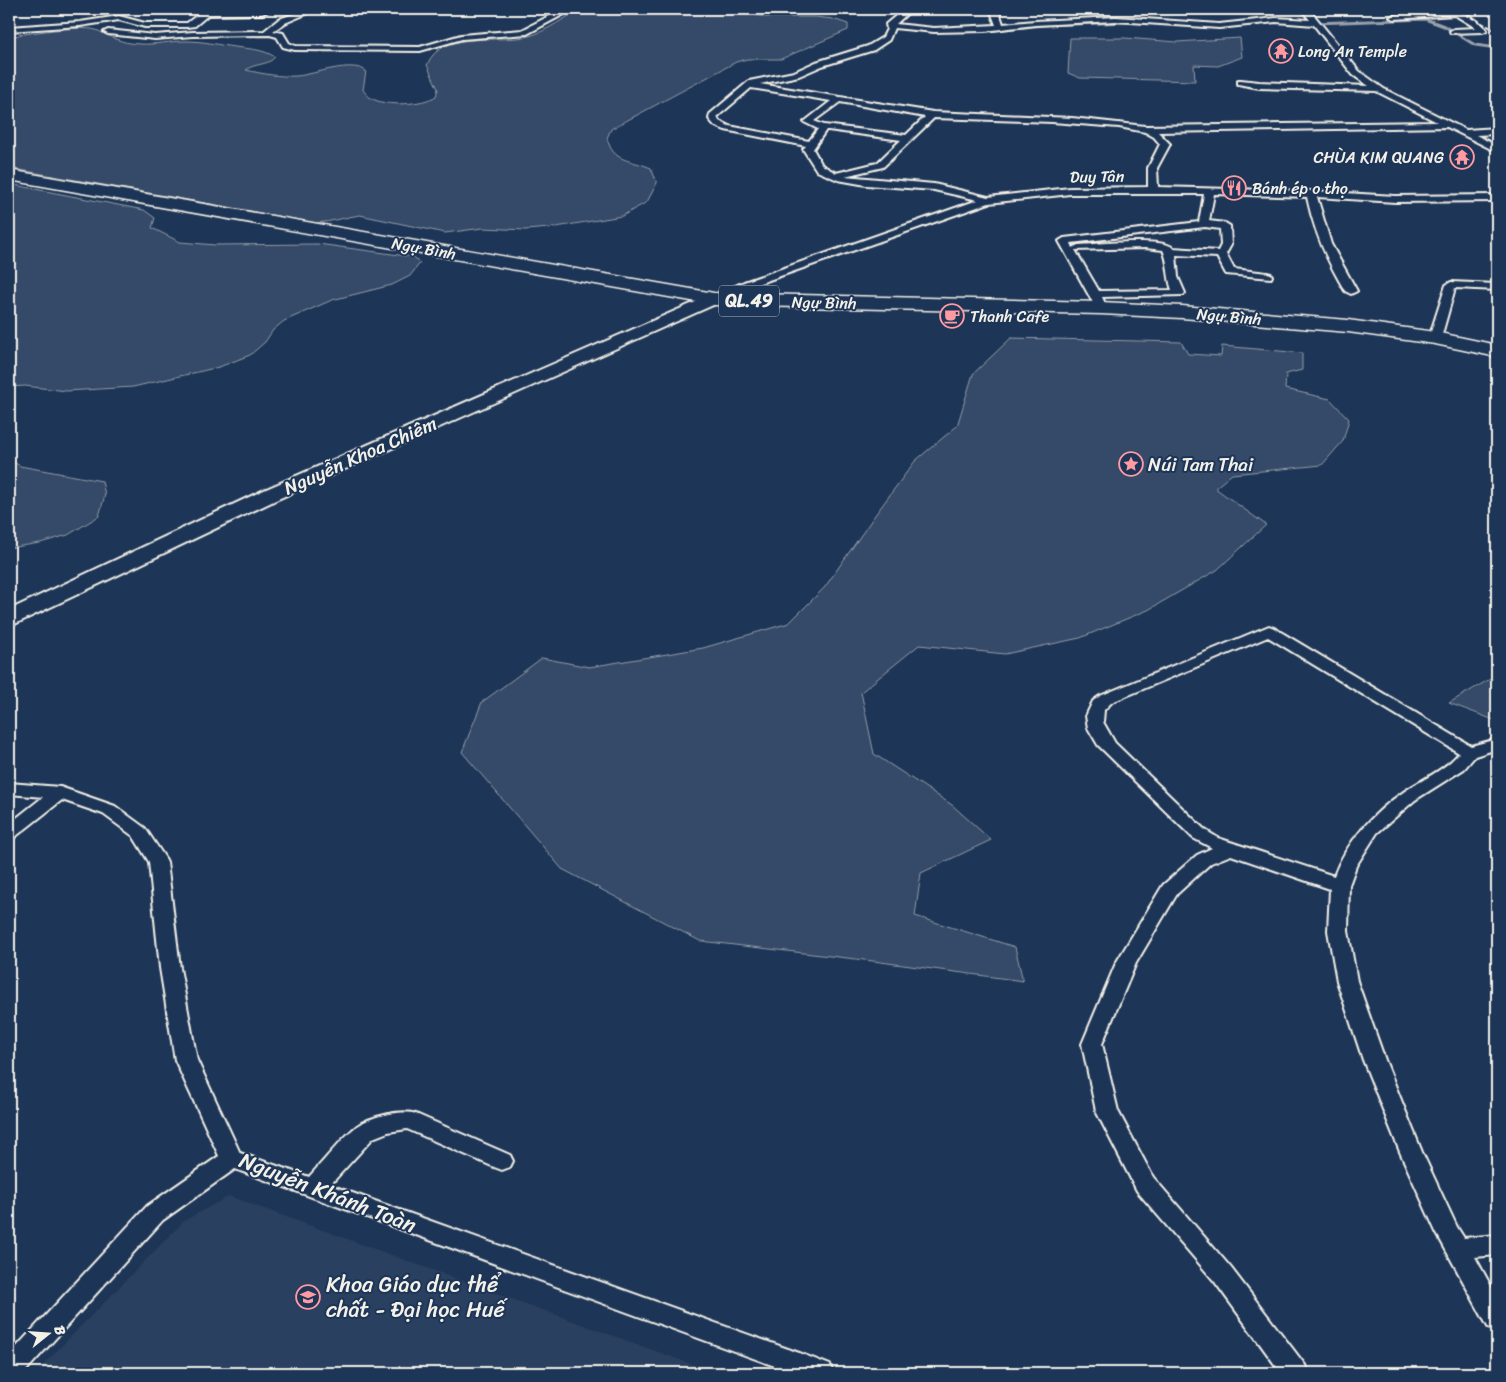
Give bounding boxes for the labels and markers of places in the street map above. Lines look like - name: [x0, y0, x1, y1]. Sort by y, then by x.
- place label: Long An Temple: [1298, 37, 1407, 66]
- temple icon: Long An Temple: [1268, 38, 1294, 64]
- place label: CHÙA KIM QUANG: [1313, 143, 1444, 172]
- temple icon: CHÙA KIM QUANG: [1449, 144, 1475, 170]
- place label: Bánh ép o thọ: [1252, 174, 1348, 203]
- restaurant icon: Bánh ép o thọ: [1221, 175, 1247, 201]
- place label: Thanh Cafe: [970, 302, 1050, 331]
- cafe icon: Thanh Cafe: [939, 303, 965, 329]
- place label: Núi Tam Thai: [1148, 448, 1254, 481]
- place icon: Núi Tam Thai: [1118, 451, 1144, 477]
- place label: Khoa Giáo dục thể chất - Đại học Huế: [326, 1265, 509, 1329]
- school or university icon: Khoa Giáo dục thể chất - Đại học Huế: [295, 1284, 321, 1310]

